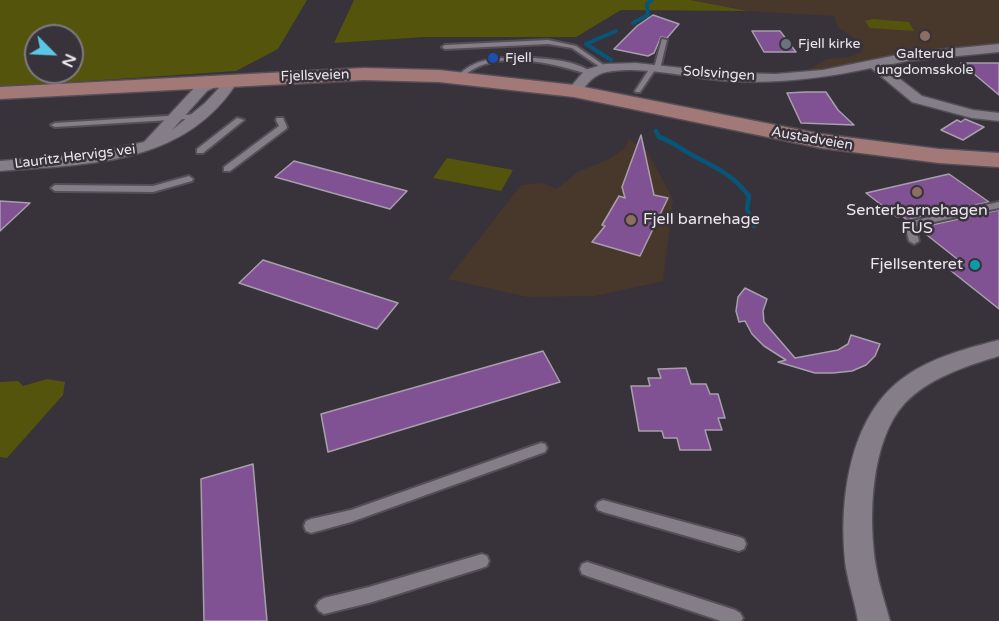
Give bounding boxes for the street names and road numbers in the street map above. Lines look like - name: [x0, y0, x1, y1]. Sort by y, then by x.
- street label: Solsvingen: [683, 63, 755, 85]
- street label: Fjellsveien: [280, 66, 350, 86]
- street label: Austadveien: [770, 124, 854, 154]
- street label: Lauritz Hervigs vei: [14, 141, 136, 173]

